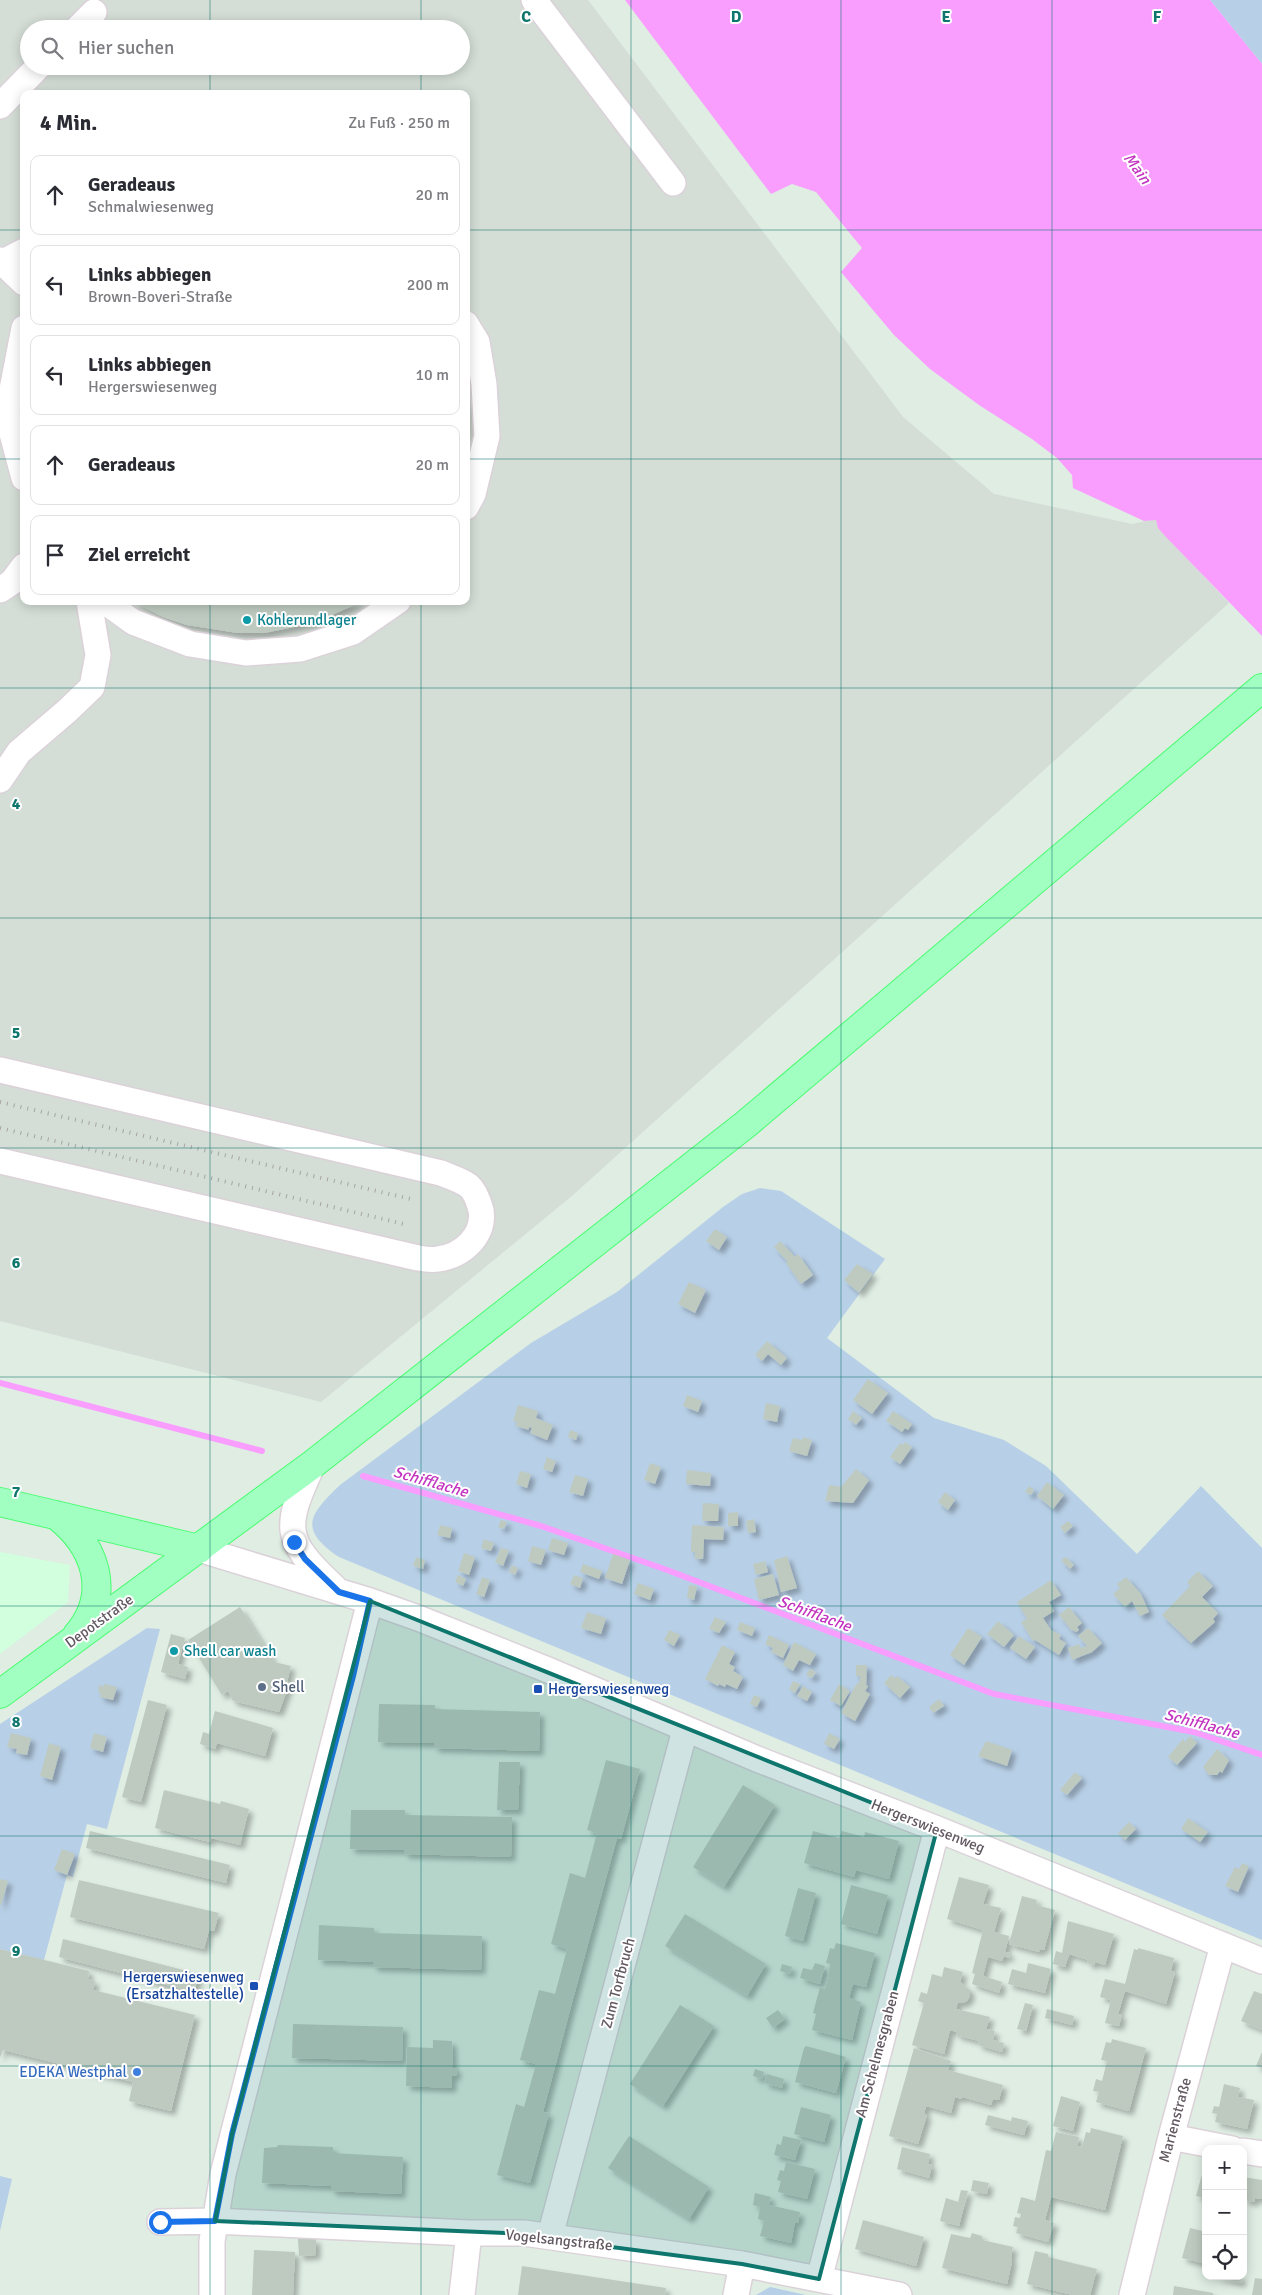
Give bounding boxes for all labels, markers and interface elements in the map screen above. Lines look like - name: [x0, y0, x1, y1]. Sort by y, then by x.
- text: C: [521, 7, 531, 27]
- text: D: [731, 7, 742, 27]
- text: E: [941, 7, 951, 27]
- text: F: [1153, 7, 1162, 27]
- search box: [20, 20, 470, 75]
- icon: search: [38, 34, 66, 62]
- text: Hier suchen: [78, 36, 174, 60]
- text: 4 Min.: [40, 110, 97, 136]
- text: Zu Fuß · 250 m: [348, 113, 450, 133]
- water label: Main: [1119, 149, 1156, 189]
- text: Geradeaus: [88, 173, 175, 197]
- icon: ahead: [41, 181, 69, 209]
- text: 20 m: [415, 185, 449, 205]
- text: Schmalwiesenweg: [88, 197, 214, 217]
- text: Links abbiegen: [88, 263, 211, 287]
- icon: left: [41, 271, 69, 299]
- text: 200 m: [407, 275, 449, 295]
- text: Brown-Boveri-Straße: [88, 287, 233, 307]
- text: Links abbiegen: [88, 353, 211, 377]
- icon: left: [41, 361, 69, 389]
- text: 10 m: [415, 365, 449, 385]
- text: Hergerswiesenweg: [88, 377, 217, 397]
- icon: ahead: [41, 451, 69, 479]
- text: Geradeaus: [88, 453, 175, 477]
- text: 20 m: [415, 455, 449, 475]
- icon: arrive: [41, 541, 69, 569]
- text: Ziel erreicht: [88, 543, 190, 567]
- place label: Kohlerundlager: [257, 611, 357, 629]
- marker: Kohlerundlager: [241, 614, 253, 626]
- text: 4: [12, 794, 21, 814]
- text: 5: [12, 1023, 20, 1043]
- text: 6: [12, 1253, 21, 1273]
- water label: Schifflache: [391, 1462, 471, 1502]
- text: 7: [12, 1482, 21, 1502]
- route end: [283, 1531, 306, 1554]
- street label: Depotstraße: [61, 1590, 137, 1652]
- water label: Schifflache: [775, 1591, 855, 1637]
- place label: Shell car wash: [184, 1642, 276, 1660]
- marker: Shell car wash: [168, 1645, 180, 1657]
- place label: Shell: [272, 1678, 305, 1696]
- place label: Hergerswiesenweg: [548, 1680, 669, 1698]
- marker: Shell: [256, 1681, 268, 1693]
- marker: Hergerswiesenweg: [532, 1683, 544, 1695]
- water label: Schifflache: [1162, 1704, 1242, 1744]
- text: 8: [12, 1712, 21, 1732]
- street label: Hergerswiesenweg: [868, 1795, 988, 1857]
- street label: Zum Torfbruch: [597, 1936, 639, 2030]
- text: 9: [12, 1941, 21, 1961]
- place label: Hergerswiesenweg (Ersatzhaltestelle): [123, 1968, 244, 2003]
- marker: Hergerswiesenweg (Ersatzhaltestelle): [248, 1980, 260, 1992]
- street label: Am Schelmesgraben: [851, 1989, 903, 2119]
- place label: EDEKA Westphal: [19, 2063, 127, 2081]
- marker: EDEKA Westphal: [131, 2066, 143, 2078]
- street label: Marienstraße: [1155, 2076, 1195, 2164]
- map controls: [1202, 2145, 1247, 2280]
- button: +: [1202, 2145, 1247, 2190]
- button: −: [1202, 2190, 1247, 2235]
- route start: [149, 2211, 172, 2234]
- street label: Vogelsangstraße: [505, 2225, 613, 2255]
- button: locate: [1202, 2235, 1247, 2280]

